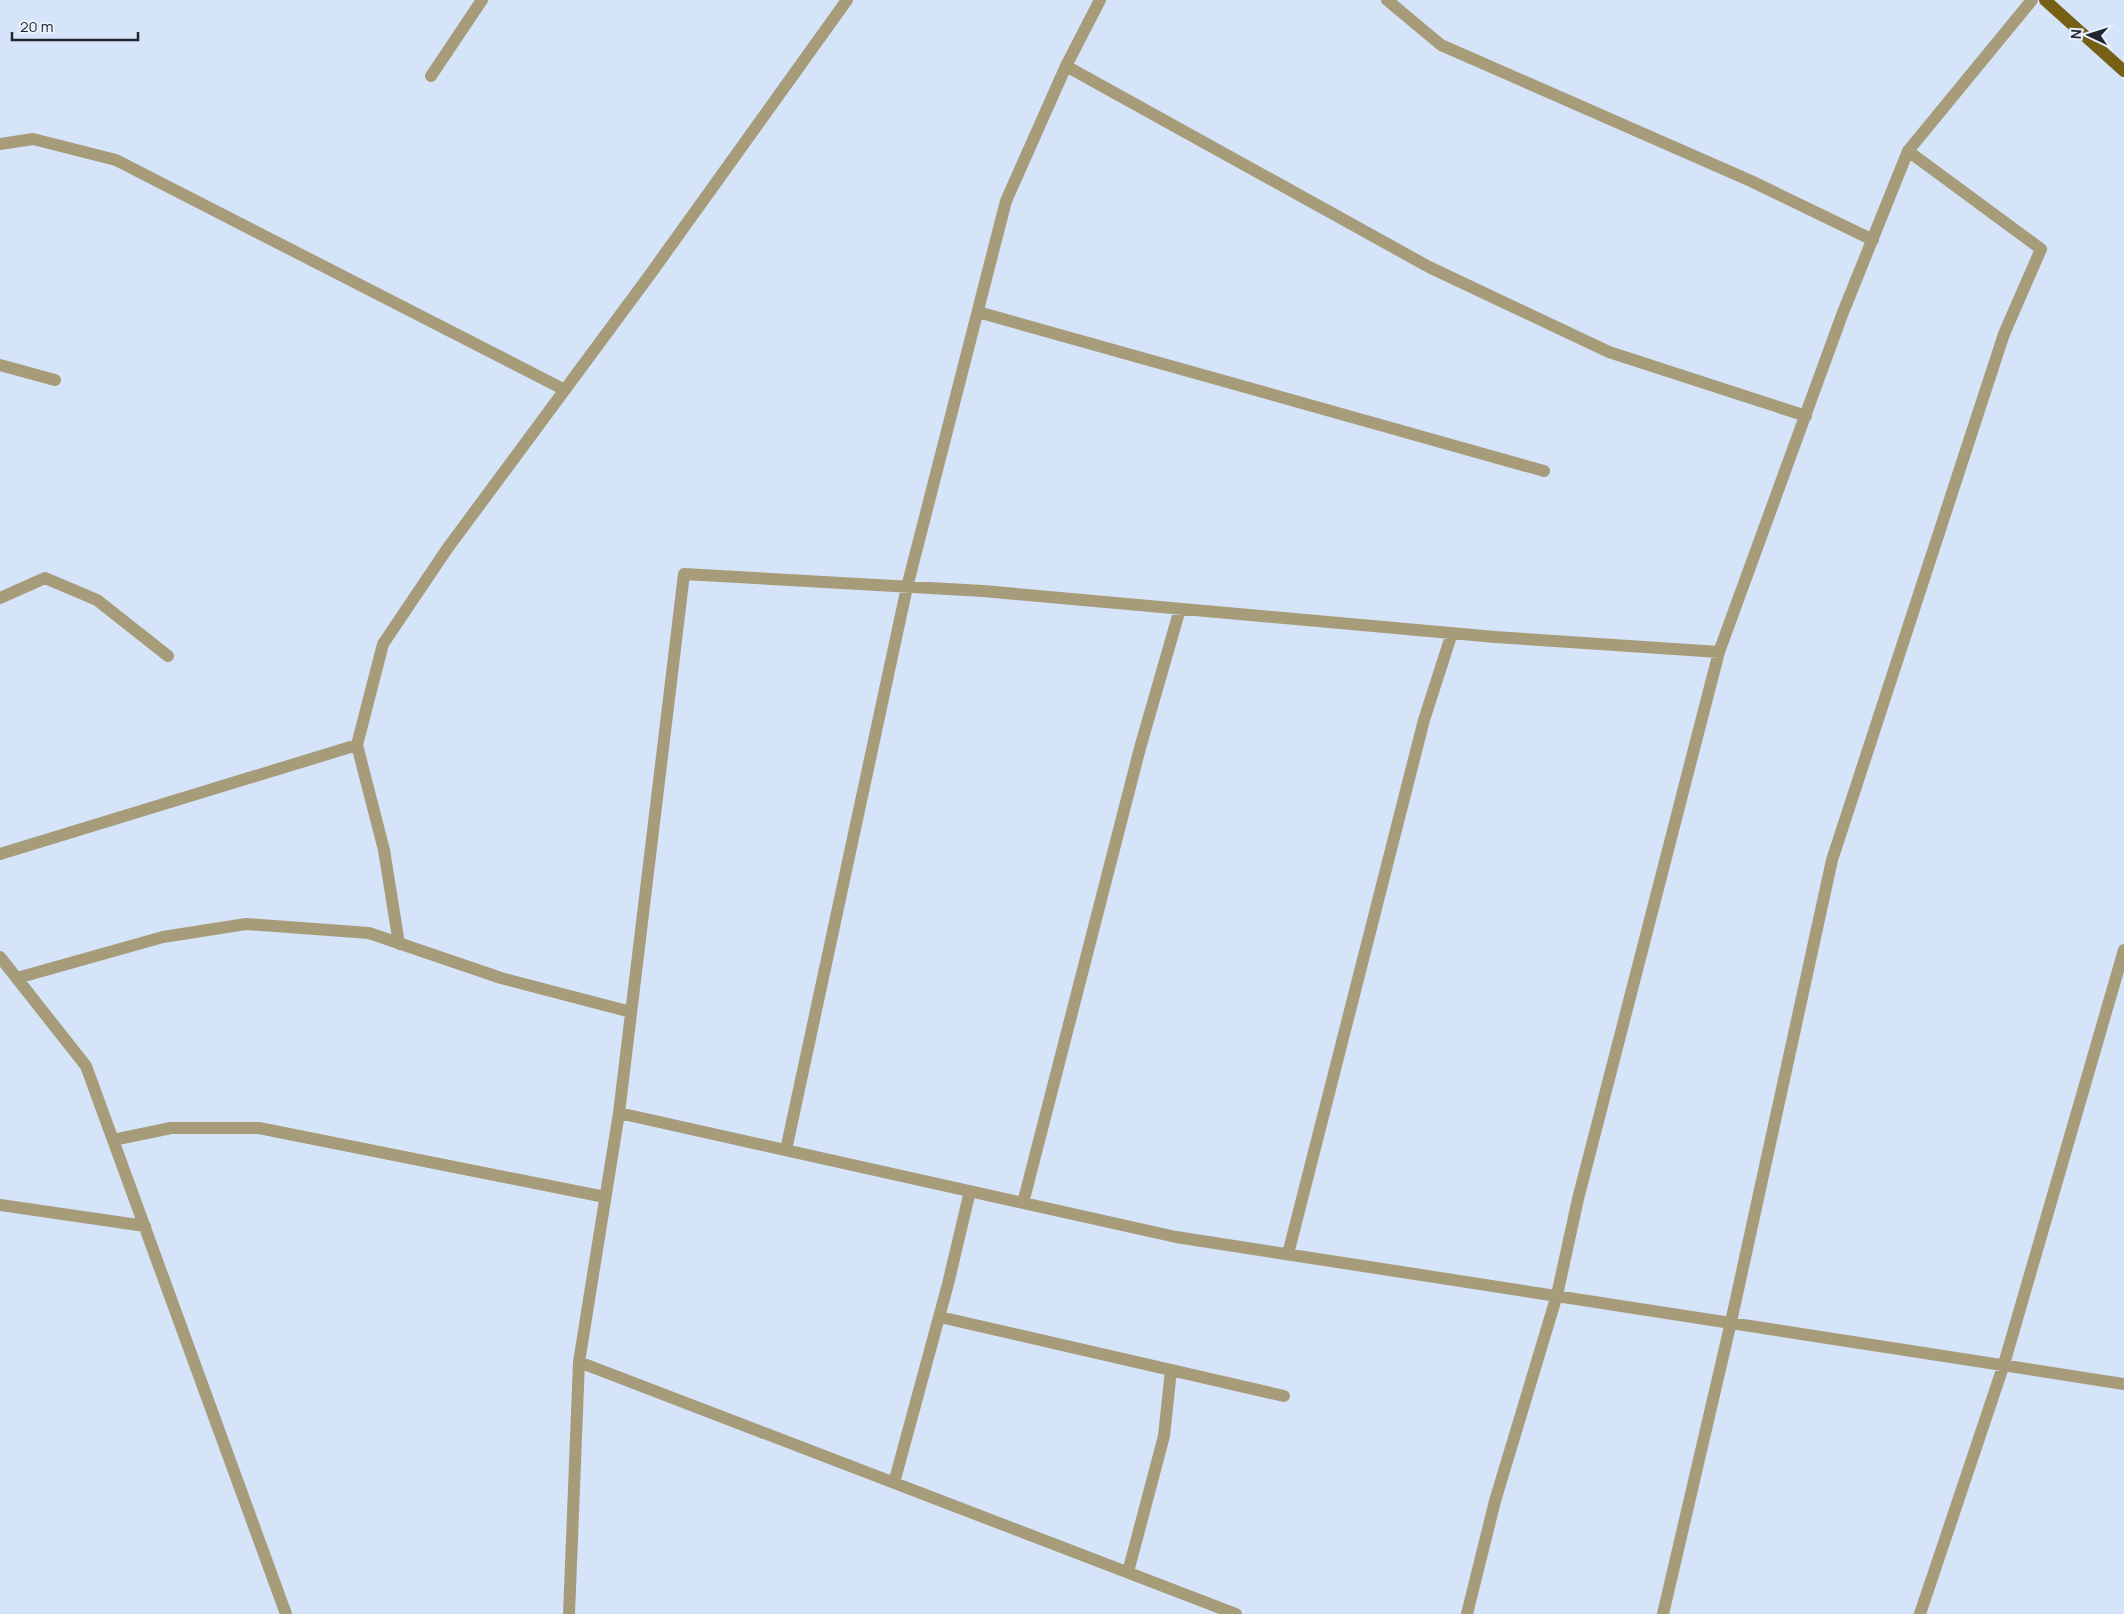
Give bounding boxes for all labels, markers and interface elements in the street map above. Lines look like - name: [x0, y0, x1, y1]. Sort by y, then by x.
- scale bar: [12, 10, 139, 42]
- north arrow: [2064, 10, 2114, 60]
- text: 20 m: [20, 16, 53, 37]
- text: N: [2066, 28, 2085, 40]

